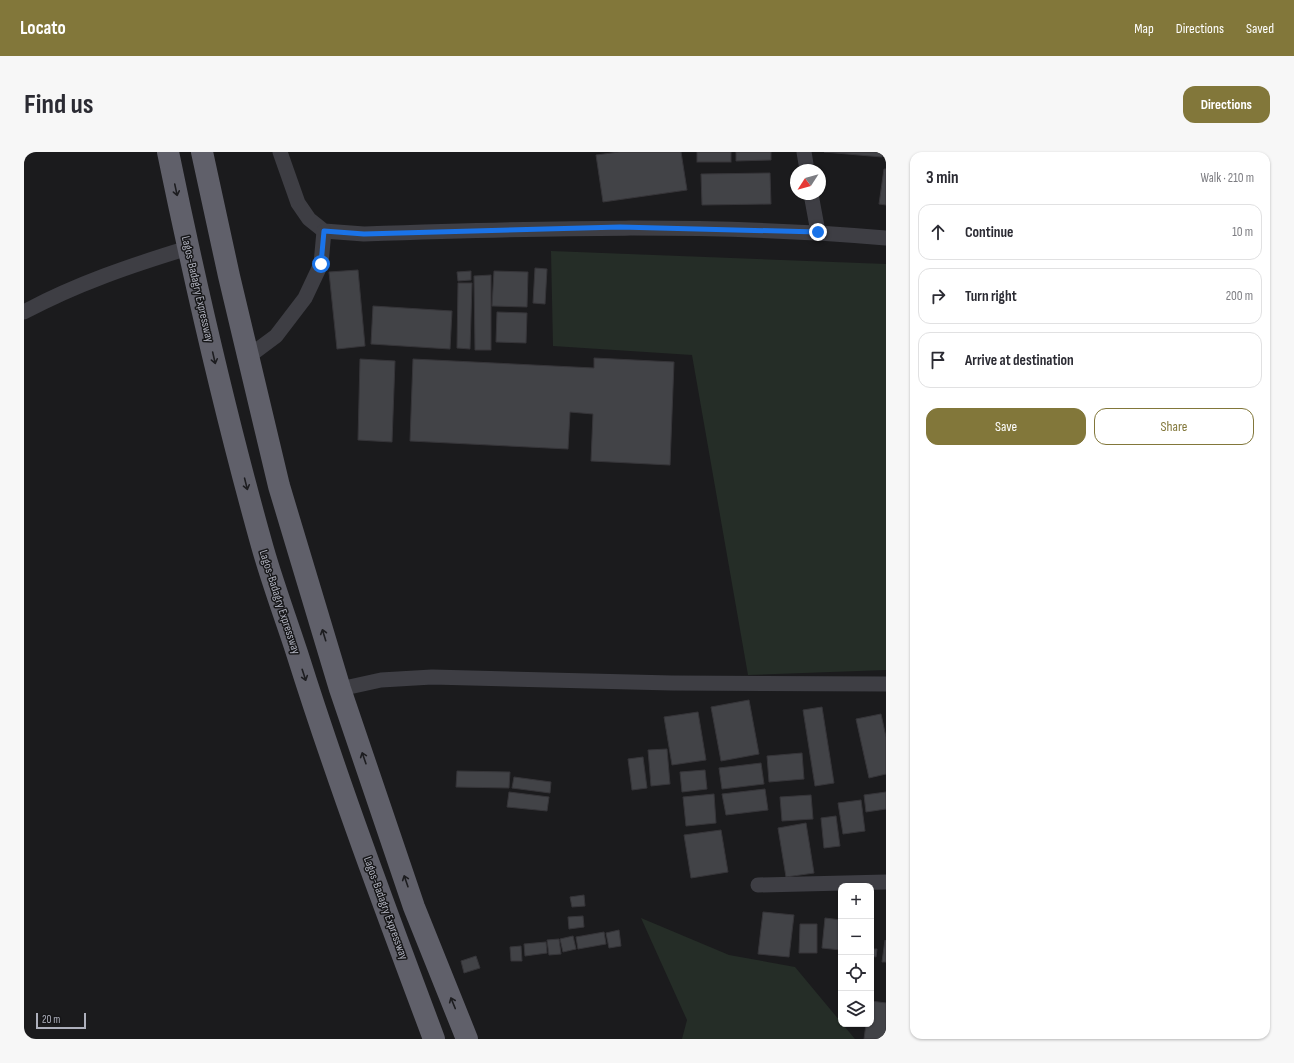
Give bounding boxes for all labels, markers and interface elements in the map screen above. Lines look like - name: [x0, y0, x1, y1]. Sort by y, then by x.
- text: Locato: [20, 17, 66, 40]
- text: Map: [1134, 20, 1154, 37]
- text: Directions: [1176, 20, 1224, 37]
- text: Saved: [1246, 20, 1274, 37]
- button: Directions: [1183, 86, 1270, 123]
- text: Find us: [24, 88, 93, 121]
- north arrow: [790, 164, 826, 200]
- text: 3 min: [926, 168, 959, 188]
- text: Walk · 210 m: [1201, 170, 1254, 186]
- one-way arrow: [173, 183, 181, 196]
- icon: ahead: [927, 221, 949, 243]
- route end: [809, 223, 827, 241]
- text: Continue: [965, 223, 1014, 242]
- text: 10 m: [1232, 224, 1253, 240]
- street label: Lagos-Badagry Expressway: [178, 234, 217, 344]
- route start: [312, 255, 330, 273]
- icon: right: [927, 285, 949, 307]
- text: Turn right: [965, 287, 1017, 306]
- text: 200 m: [1226, 288, 1253, 304]
- icon: arrive: [927, 349, 949, 371]
- one-way arrow: [211, 351, 218, 364]
- text: Arrive at destination: [965, 351, 1074, 370]
- button: Save: [926, 408, 1086, 445]
- button: Share: [1094, 408, 1254, 445]
- one-way arrow: [243, 477, 250, 490]
- street label: Lagos-Badagry Expressway: [256, 548, 304, 657]
- one-way arrow: [320, 628, 327, 641]
- one-way arrow: [301, 669, 308, 682]
- one-way arrow: [360, 752, 367, 765]
- street label: Lagos-Badagry Expressway: [360, 855, 411, 962]
- one-way arrow: [402, 875, 409, 888]
- map controls: [838, 883, 874, 1027]
- button: +: [838, 883, 874, 919]
- button: −: [838, 919, 874, 955]
- button: locate: [838, 955, 874, 991]
- button: layers: [838, 991, 874, 1027]
- one-way arrow: [448, 997, 456, 1009]
- scale bar: [36, 1011, 86, 1030]
- text: 20 m: [42, 1013, 60, 1026]

